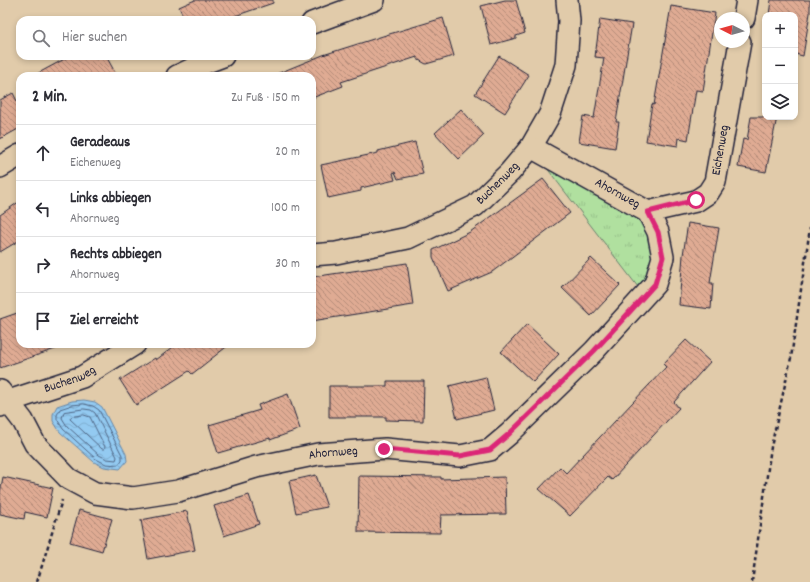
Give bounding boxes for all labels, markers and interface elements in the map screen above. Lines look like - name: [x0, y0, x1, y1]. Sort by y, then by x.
- north arrow: [714, 12, 750, 48]
- map controls: [762, 12, 798, 120]
- button: +: [762, 12, 798, 48]
- search box: [16, 16, 316, 60]
- icon: search: [30, 27, 52, 49]
- text: Hier suchen: [62, 27, 127, 49]
- button: −: [762, 48, 798, 84]
- button: layers: [762, 84, 798, 120]
- text: 2 Min.: [32, 86, 67, 110]
- text: Zu Fuß · 150 m: [231, 89, 300, 108]
- street label: Eichenweg: [707, 123, 735, 177]
- text: Geradeaus: [70, 132, 130, 154]
- icon: ahead: [32, 142, 54, 164]
- text: 20 m: [275, 143, 300, 162]
- text: Eichenweg: [70, 154, 121, 173]
- street label: Buchenweg: [472, 158, 524, 209]
- street label: Ahornweg: [591, 174, 643, 214]
- text: Links abbiegen: [70, 188, 151, 210]
- route start: [687, 191, 705, 209]
- icon: left: [32, 198, 54, 220]
- text: 100 m: [271, 199, 300, 218]
- text: Ahornweg: [70, 210, 119, 229]
- text: Rechts abbiegen: [70, 244, 162, 266]
- icon: right: [32, 254, 54, 276]
- text: 30 m: [275, 255, 300, 274]
- text: Ahornweg: [70, 266, 119, 285]
- icon: arrive: [32, 310, 54, 332]
- text: Ziel erreicht: [70, 310, 138, 332]
- street label: Buchenweg: [42, 361, 100, 398]
- route end: [375, 440, 393, 458]
- street label: Ahornweg: [307, 442, 359, 465]

